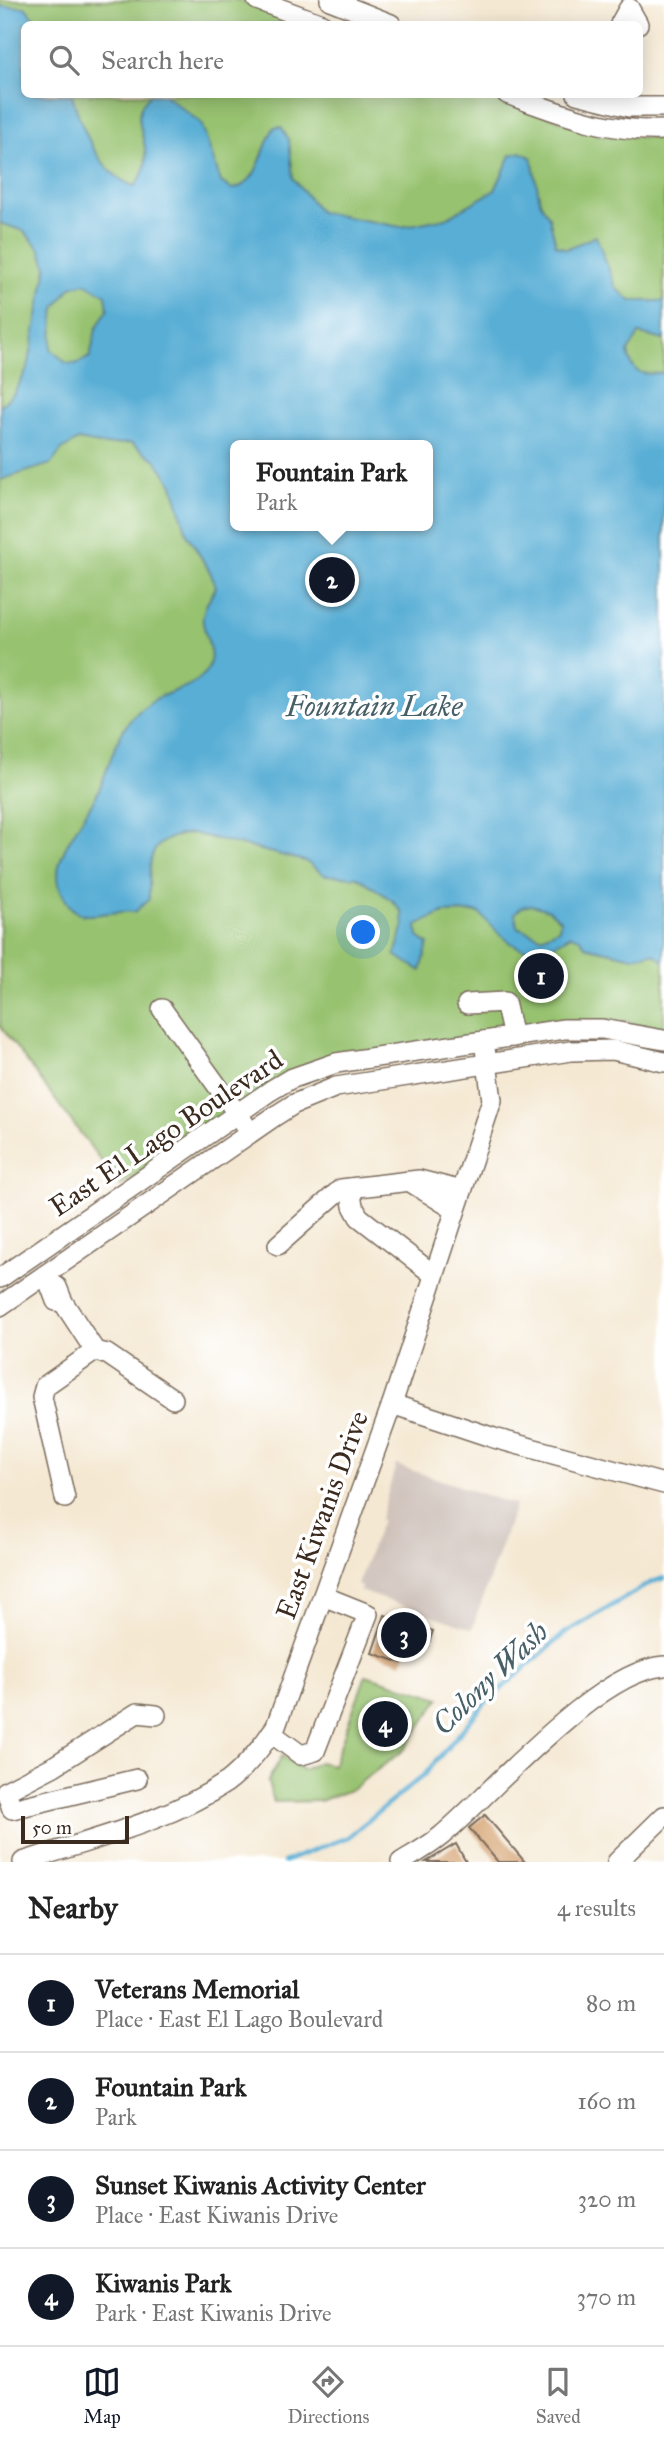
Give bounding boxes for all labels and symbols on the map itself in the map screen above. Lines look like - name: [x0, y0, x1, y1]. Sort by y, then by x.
- pin: 2: [309, 554, 355, 606]
- water label: Fountain Lake: [285, 688, 463, 724]
- your location: [346, 915, 380, 949]
- pin: 1: [518, 950, 564, 1002]
- street label: East El Lago Boulevard: [43, 1042, 289, 1224]
- street label: East Kiwanis Drive: [268, 1406, 376, 1624]
- pin: 3: [381, 1609, 427, 1661]
- water label: Colony Wash: [424, 1614, 556, 1742]
- pin: 4: [362, 1698, 408, 1750]
- scale bar: [21, 1813, 130, 1845]

